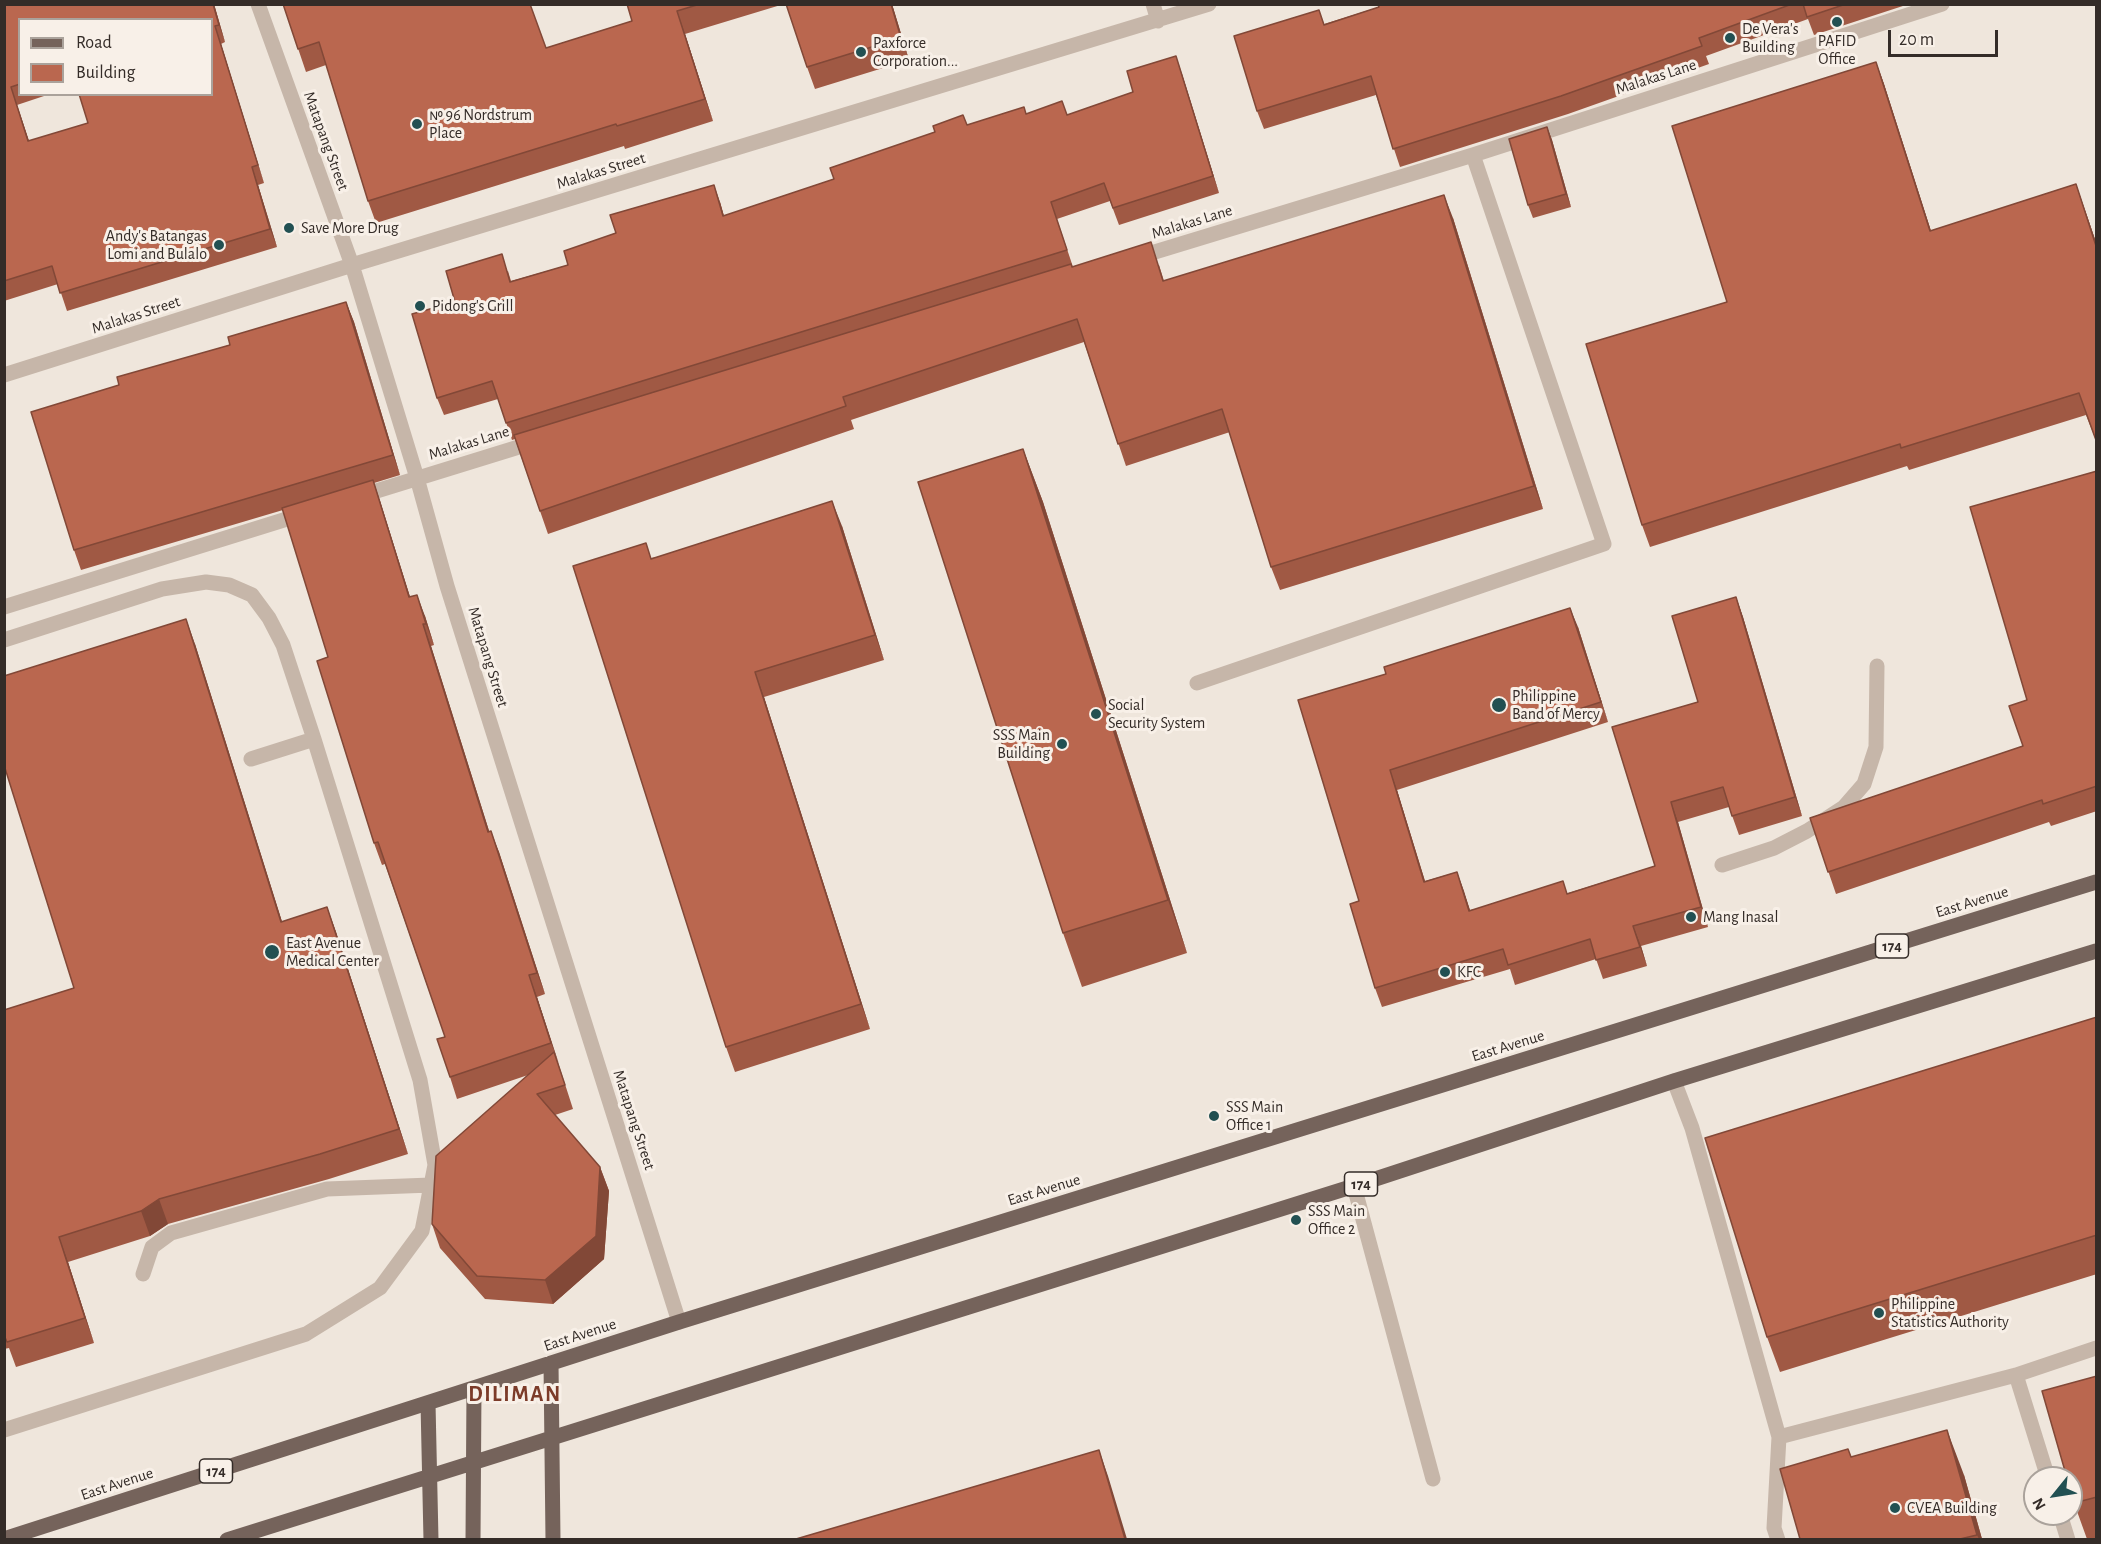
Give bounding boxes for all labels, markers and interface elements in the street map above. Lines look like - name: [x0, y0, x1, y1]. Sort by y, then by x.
- marker: PAFID Office: [1830, 15, 1844, 29]
- legend: [18, 18, 213, 96]
- scale bar: [1891, 18, 2000, 56]
- place label: De Vera's Building: [1742, 19, 1799, 57]
- marker: De Vera's Building: [1723, 31, 1737, 45]
- place label: PAFID Office: [1818, 31, 1856, 69]
- text: 20 m: [1899, 31, 1934, 49]
- place label: Paxforce Corporation...: [873, 33, 958, 71]
- text: Road: [76, 34, 112, 52]
- marker: Paxforce Corporation...: [854, 45, 868, 59]
- street label: Malakas Lane: [1613, 55, 1699, 99]
- text: Building: [76, 64, 135, 82]
- street label: Matapang Street: [299, 89, 353, 193]
- place label: № 96 Nordstrum Place: [429, 105, 532, 143]
- marker: № 96 Nordstrum Place: [410, 117, 424, 131]
- street label: Malakas Street: [554, 148, 648, 194]
- street label: Malakas Lane: [1149, 201, 1235, 243]
- place label: Save More Drug: [301, 218, 399, 238]
- marker: Save More Drug: [282, 221, 296, 235]
- place label: Andy's Batangas Lomi and Bulalo: [106, 226, 207, 264]
- marker: Andy's Batangas Lomi and Bulalo: [212, 238, 226, 252]
- street label: Malakas Street: [89, 292, 183, 338]
- place label: Pidong's Grill: [432, 296, 513, 316]
- marker: Pidong's Grill: [413, 299, 427, 313]
- street label: Malakas Lane: [426, 422, 512, 464]
- street label: Matapang Street: [464, 604, 512, 710]
- place label: Philippine Band of Mercy: [1512, 686, 1600, 724]
- place label: Social Security System: [1108, 695, 1205, 733]
- marker: Philippine Band of Mercy: [1490, 696, 1508, 714]
- marker: Social Security System: [1089, 707, 1103, 721]
- place label: SSS Main Building: [993, 725, 1050, 763]
- marker: SSS Main Building: [1055, 737, 1069, 751]
- street label: East Avenue: [1933, 882, 2011, 922]
- place label: Mang Inasal: [1703, 907, 1778, 927]
- marker: Mang Inasal: [1684, 910, 1698, 924]
- place label: East Avenue Medical Center: [286, 933, 379, 971]
- road number: 174: [1876, 934, 1908, 958]
- marker: East Avenue Medical Center: [263, 943, 281, 961]
- place label: KFC: [1457, 962, 1481, 982]
- marker: KFC: [1438, 965, 1452, 979]
- street label: East Avenue: [1469, 1026, 1547, 1066]
- street label: Matapang Street: [609, 1068, 659, 1172]
- place label: SSS Main Office 1: [1226, 1097, 1283, 1135]
- marker: SSS Main Office 1: [1207, 1109, 1221, 1123]
- street label: East Avenue: [1005, 1170, 1083, 1210]
- road number: 174: [1344, 1172, 1378, 1196]
- place label: SSS Main Office 2: [1308, 1201, 1365, 1239]
- marker: SSS Main Office 2: [1289, 1213, 1303, 1227]
- place label: Philippine Statistics Authority: [1891, 1294, 2009, 1332]
- marker: Philippine Statistics Authority: [1872, 1306, 1886, 1320]
- street label: East Avenue: [541, 1314, 619, 1356]
- district label: DILIMAN: [468, 1381, 562, 1407]
- road number: 174: [200, 1459, 232, 1483]
- street label: East Avenue: [78, 1463, 156, 1505]
- north arrow: [2023, 1466, 2083, 1526]
- text: N: [2029, 1495, 2049, 1513]
- place label: CVEA Building: [1907, 1498, 1997, 1518]
- marker: CVEA Building: [1888, 1501, 1902, 1515]

